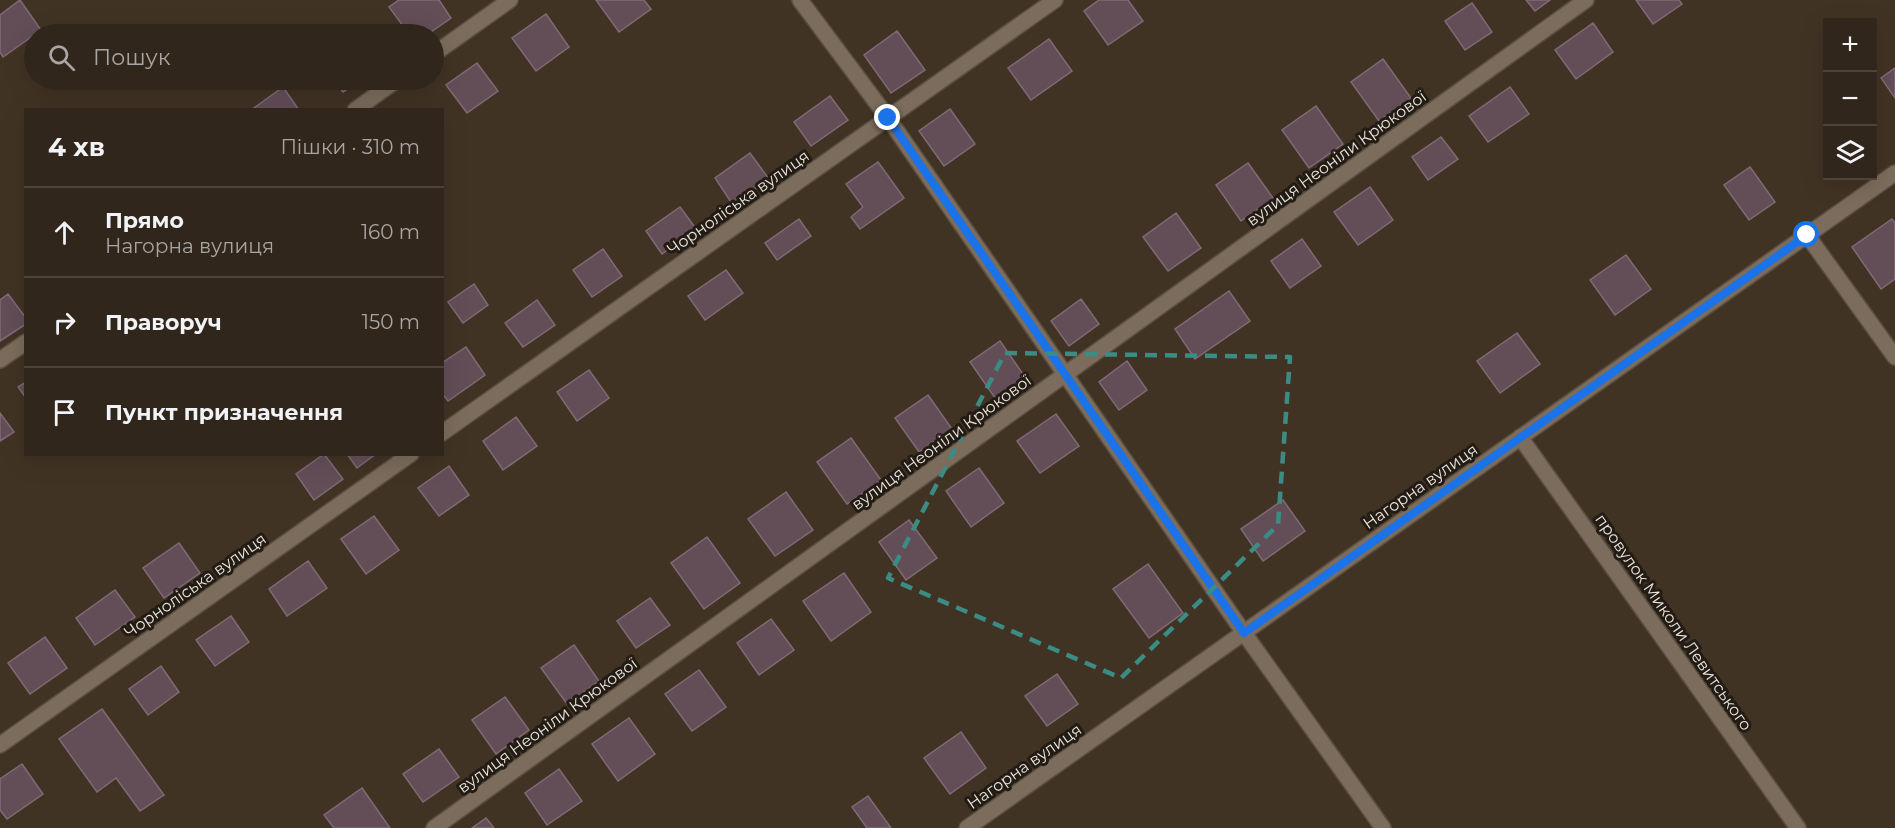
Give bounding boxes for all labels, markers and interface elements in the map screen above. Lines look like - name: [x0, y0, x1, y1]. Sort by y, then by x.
- map controls: [1823, 18, 1877, 180]
- button: +: [1823, 18, 1877, 72]
- search box: [24, 24, 444, 90]
- icon: search: [45, 41, 78, 74]
- text: Пошук: [93, 44, 171, 71]
- button: −: [1823, 72, 1877, 126]
- street label: вулиця Неоніли Крюкової: [1243, 87, 1430, 230]
- route end: [874, 104, 900, 130]
- button: layers: [1823, 126, 1877, 180]
- text: 4 хв: [48, 131, 105, 163]
- text: Пішки · 310 m: [280, 135, 420, 159]
- street label: Чорноліська вулиця: [664, 146, 813, 259]
- text: Прямо: [105, 207, 184, 234]
- icon: ahead: [48, 216, 81, 249]
- text: 160 m: [361, 220, 420, 244]
- route start: [1793, 221, 1819, 247]
- text: Нагорна вулиця: [105, 234, 274, 258]
- icon: right: [48, 306, 81, 339]
- text: Праворуч: [105, 309, 222, 336]
- text: 150 m: [362, 310, 420, 334]
- street label: вулиця Неоніли Крюкової: [848, 371, 1035, 514]
- icon: arrive: [48, 396, 81, 429]
- text: Пункт призначення: [105, 399, 343, 426]
- street label: Нагорна вулиця: [1359, 440, 1481, 533]
- street label: провулок Миколи Левитського: [1591, 510, 1756, 734]
- street label: Чорноліська вулиця: [121, 529, 270, 642]
- street label: вулиця Неоніли Крюкової: [454, 654, 641, 797]
- street label: Нагорна вулиця: [963, 720, 1085, 813]

